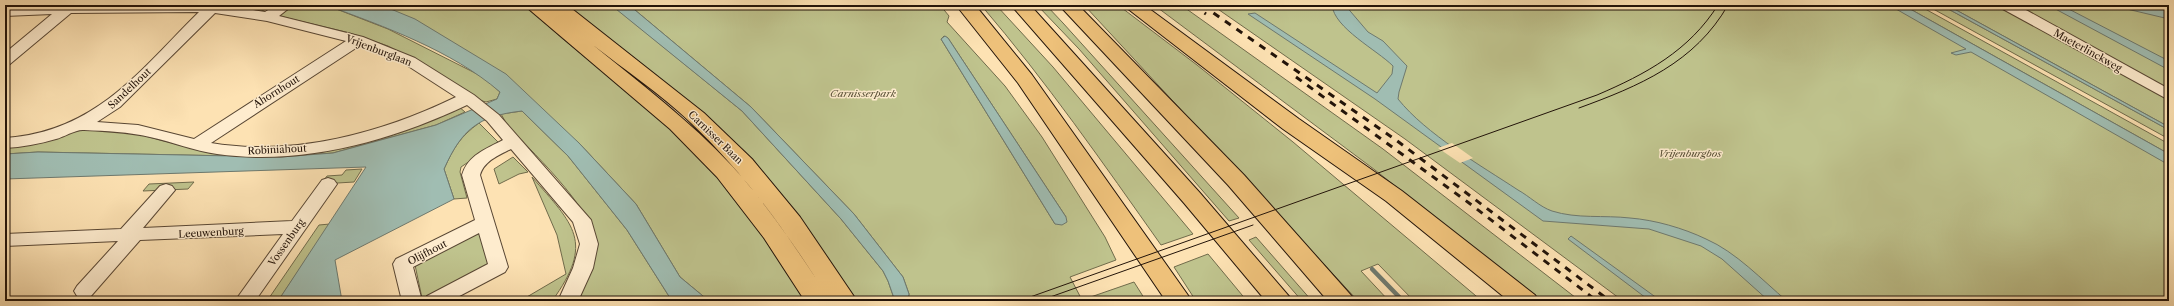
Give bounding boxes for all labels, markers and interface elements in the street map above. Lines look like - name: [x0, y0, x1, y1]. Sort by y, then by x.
- street label: Maeterlinckweg: [2051, 26, 2125, 75]
- street label: Vrijenburglaan: [343, 32, 414, 69]
- street label: Sandelhout: [105, 65, 154, 112]
- street label: Ahornhout: [250, 72, 302, 111]
- park label: Carnisserpark: [830, 87, 897, 100]
- street label: Carnisser Baan: [685, 108, 746, 167]
- street label: Robiniahout: [247, 141, 307, 158]
- park label: Vrijenburgbos: [1658, 147, 1722, 160]
- street label: Vossenburg: [265, 216, 308, 269]
- street label: Leeuwenburg: [178, 224, 245, 241]
- street label: Olijfhout: [405, 237, 449, 268]

